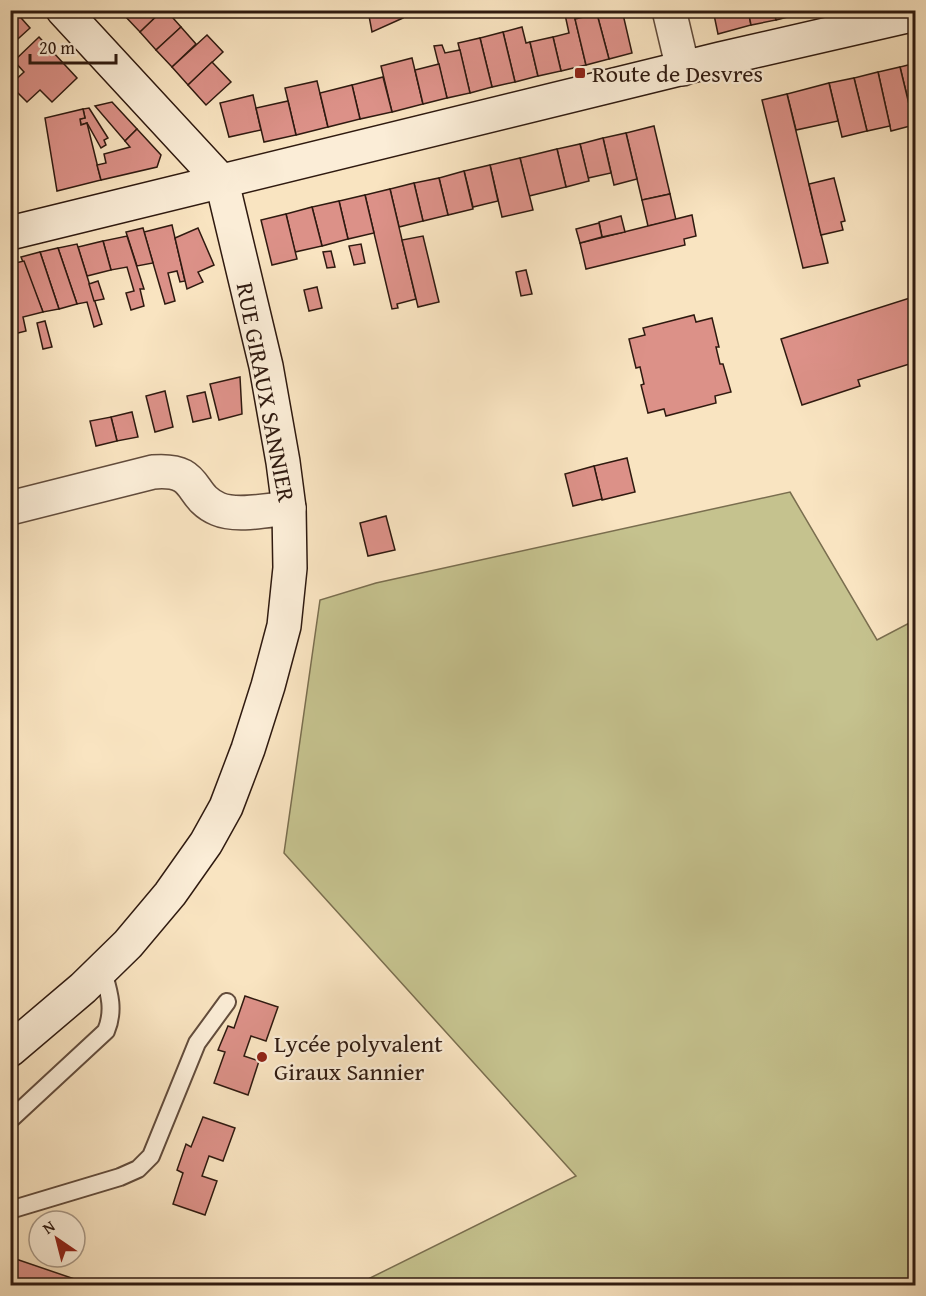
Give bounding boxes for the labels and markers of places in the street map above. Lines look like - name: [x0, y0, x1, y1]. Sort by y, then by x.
- place label: Route de Desvres: [592, 56, 763, 91]
- marker: Route de Desvres: [573, 66, 587, 80]
- place label: Lycée polyvalent Giraux Sannier: [274, 1026, 443, 1089]
- marker: Lycée polyvalent Giraux Sannier: [255, 1050, 269, 1064]

